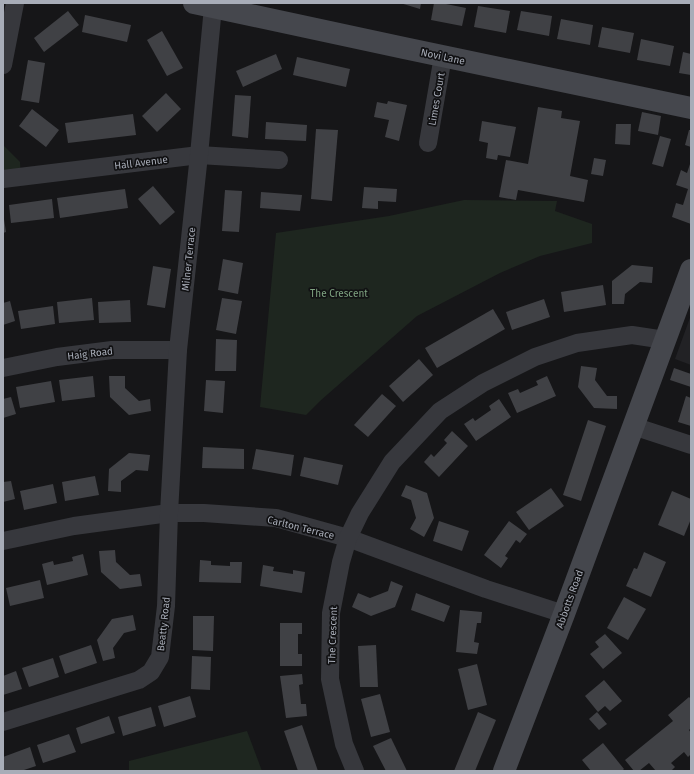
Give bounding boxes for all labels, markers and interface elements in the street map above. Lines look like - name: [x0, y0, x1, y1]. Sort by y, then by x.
- street label: Novi Lane: [420, 46, 466, 67]
- street label: Limes Court: [426, 71, 448, 127]
- street label: Hall Avenue: [114, 154, 169, 172]
- street label: Milner Terrace: [180, 227, 198, 292]
- park label: The Crescent: [310, 288, 368, 300]
- street label: Haig Road: [67, 345, 114, 363]
- street label: Carlton Terrace: [266, 514, 335, 542]
- street label: Abbotts Road: [554, 569, 586, 630]
- street label: Beatty Road: [155, 596, 173, 652]
- street label: The Crescent: [326, 606, 340, 664]

